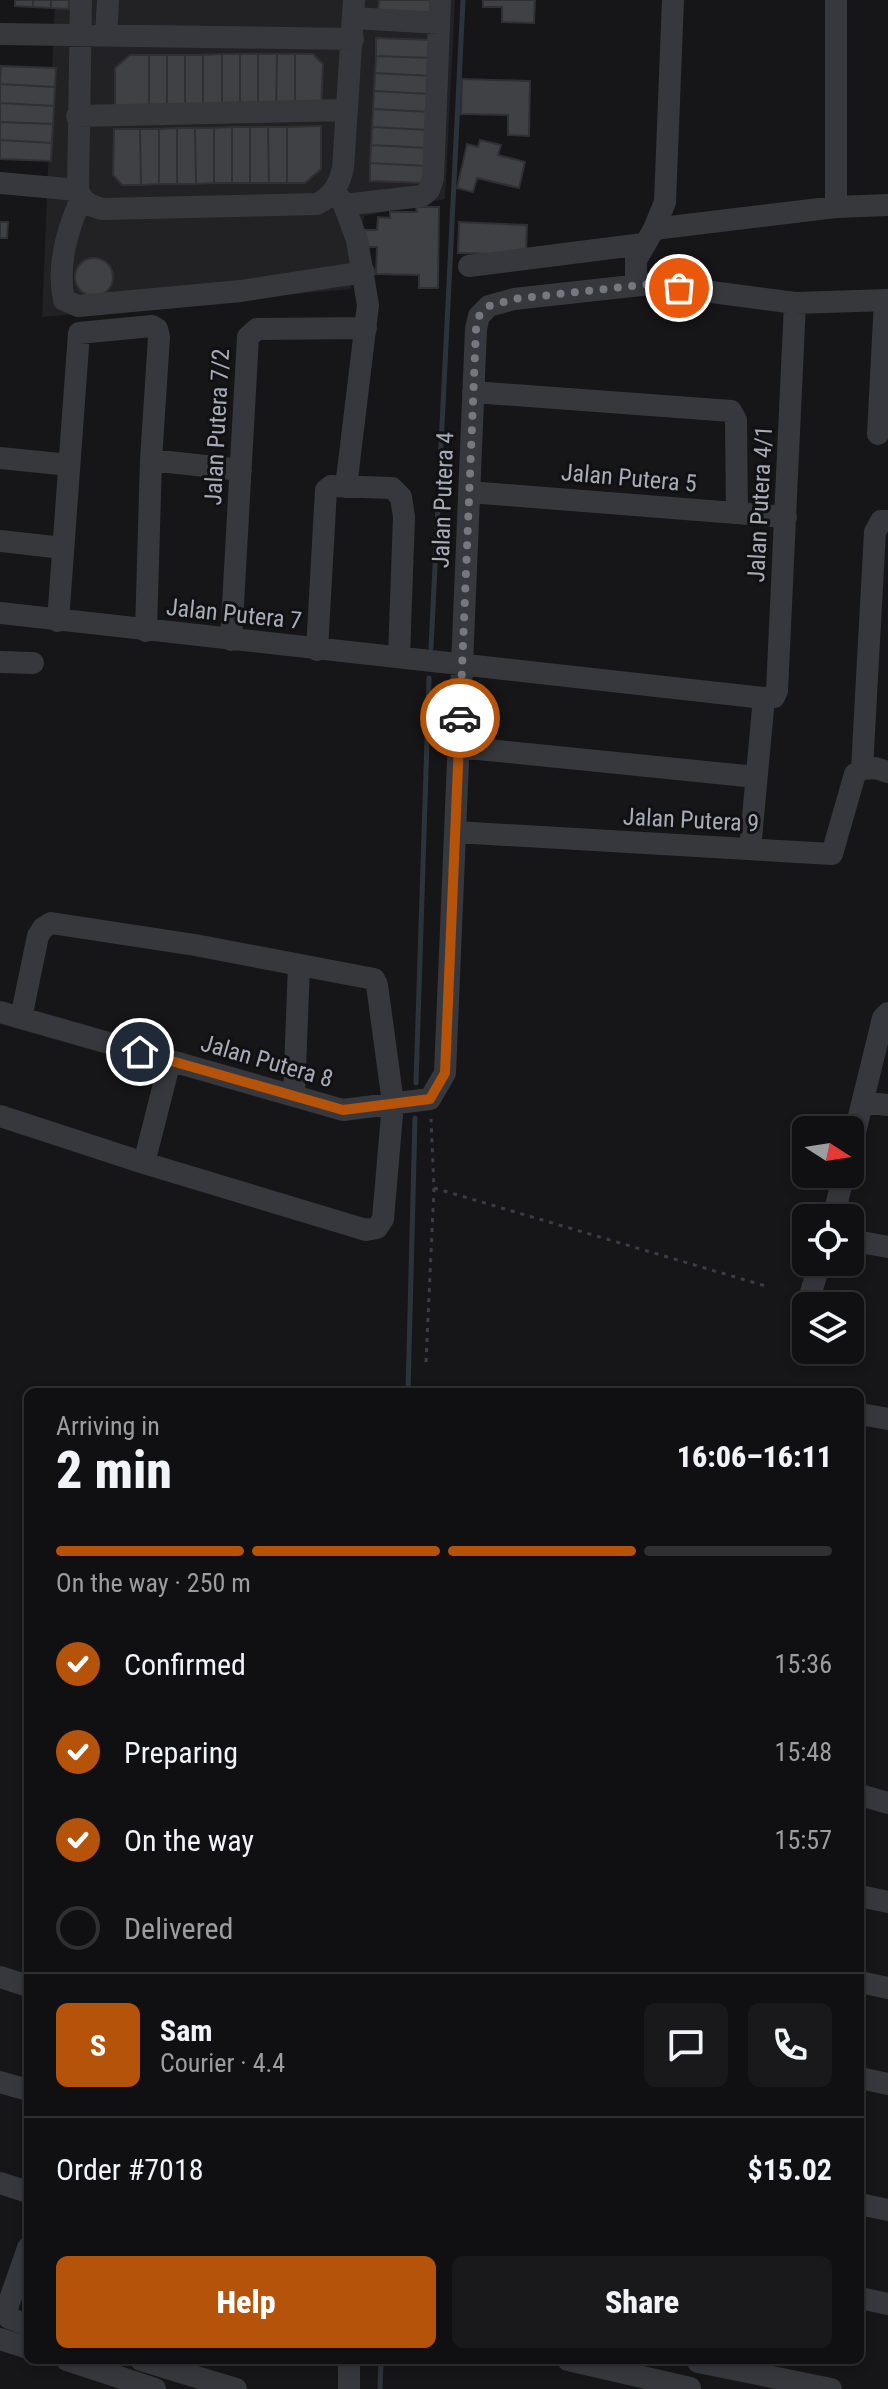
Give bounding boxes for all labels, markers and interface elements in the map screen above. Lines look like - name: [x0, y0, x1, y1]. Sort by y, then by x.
- pin: [645, 254, 713, 322]
- icon: bag: [657, 266, 701, 310]
- street label: Jalan Putera 7/2: [199, 348, 235, 506]
- street label: Jalan Putera 4/1: [742, 425, 778, 583]
- street label: Jalan Putera 4: [427, 431, 459, 569]
- street label: Jalan Putera 5: [560, 458, 698, 498]
- street label: Jalan Putera 7: [165, 593, 303, 635]
- courier: [420, 678, 500, 758]
- icon: car: [438, 696, 482, 740]
- street label: Jalan Putera 9: [622, 802, 760, 838]
- pin: [106, 1018, 174, 1086]
- street label: Jalan Putera 8: [198, 1029, 336, 1093]
- icon: home: [118, 1030, 162, 1074]
- north arrow: [792, 1116, 864, 1188]
- map controls: [792, 1116, 864, 1364]
- button: locate: [792, 1204, 864, 1276]
- button: layers: [792, 1292, 864, 1364]
- text: Arriving in: [56, 1411, 160, 1441]
- text: 16:06–16:11: [677, 1439, 832, 1474]
- text: 2 min: [56, 1440, 172, 1501]
- text: On the way · 250 m: [56, 1568, 251, 1598]
- icon: check: [56, 1642, 100, 1686]
- text: Confirmed: [124, 1647, 246, 1682]
- text: 15:36: [775, 1649, 832, 1679]
- icon: check: [56, 1730, 100, 1774]
- text: Preparing: [124, 1735, 238, 1770]
- text: 15:48: [775, 1737, 832, 1767]
- icon: check: [56, 1818, 100, 1862]
- text: On the way: [124, 1823, 254, 1858]
- text: 15:57: [775, 1825, 832, 1855]
- text: Delivered: [124, 1911, 233, 1946]
- button: chat: [644, 2003, 728, 2087]
- button: phone: [748, 2003, 832, 2087]
- text: Sam: [160, 2013, 213, 2048]
- text: S: [90, 2028, 106, 2063]
- text: Courier · 4.4: [160, 2048, 285, 2078]
- text: Order #7018: [56, 2152, 204, 2187]
- text: $15.02: [747, 2152, 832, 2187]
- button: Help: [56, 2256, 436, 2348]
- button: Share: [452, 2256, 832, 2348]

